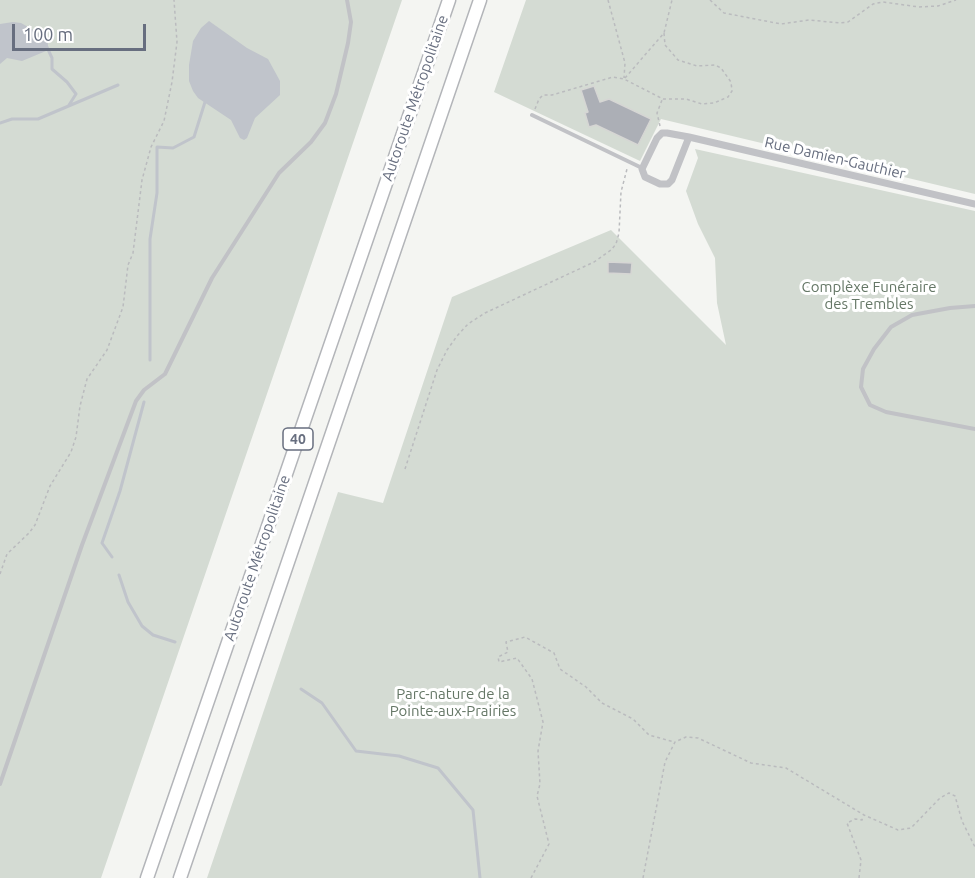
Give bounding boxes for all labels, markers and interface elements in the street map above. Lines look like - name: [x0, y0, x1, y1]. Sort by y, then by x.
- scale bar: [15, 12, 148, 50]
- street label: Autoroute Métropolitaine: [378, 13, 452, 183]
- text: 100 m: [23, 24, 73, 44]
- street label: Rue Damien-Gauthier: [763, 133, 907, 183]
- park label: Complèxe Funéraire des Trembles: [801, 278, 937, 313]
- road number: 40: [283, 428, 313, 450]
- street label: Autoroute Métropolitaine: [220, 473, 294, 643]
- park label: Parc-nature de la Pointe-aux-Prairies: [390, 685, 516, 720]

